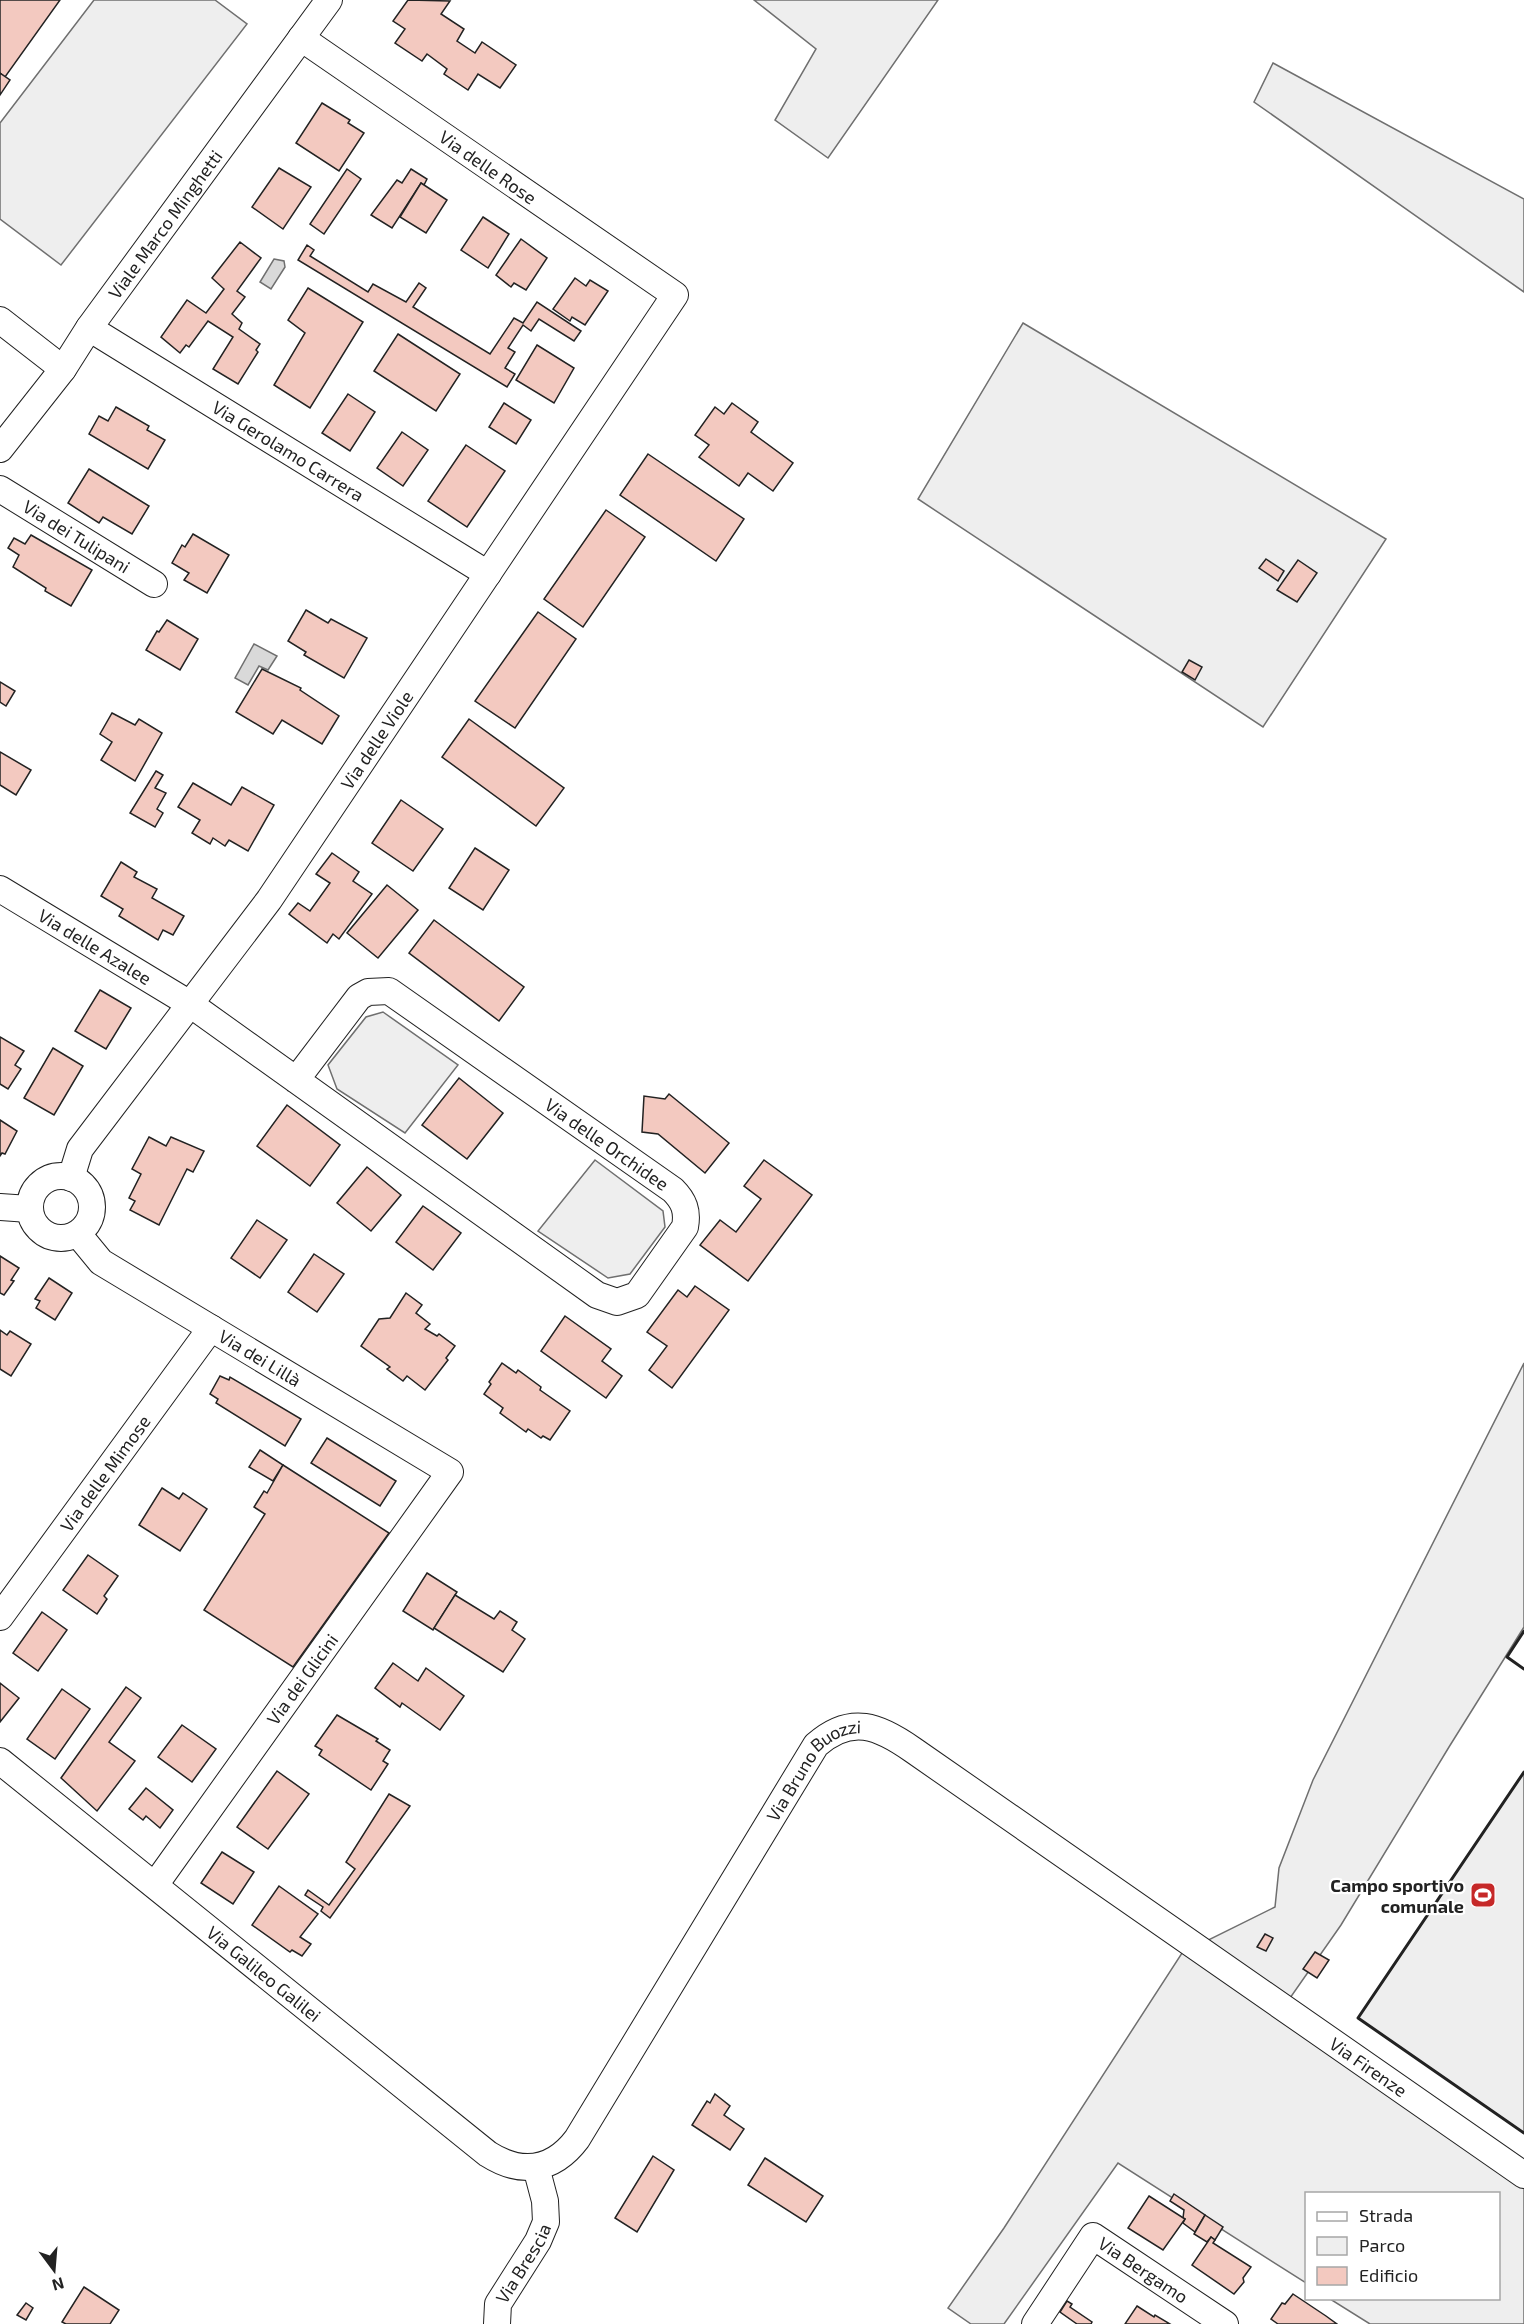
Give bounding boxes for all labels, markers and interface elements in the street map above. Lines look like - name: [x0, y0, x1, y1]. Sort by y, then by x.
- street label: Via delle Rose: [435, 125, 541, 209]
- street label: Viale Marco Minghetti: [103, 145, 227, 303]
- street label: Via Gerolamo Carrera: [208, 396, 368, 506]
- street label: Via dei Tulipani: [19, 495, 134, 578]
- street label: Via delle Viole: [336, 686, 417, 793]
- street label: Via delle Azalee: [34, 904, 156, 989]
- street label: Via delle Orchidee: [541, 1093, 673, 1195]
- street label: Via dei Lillà: [215, 1325, 305, 1391]
- street label: Via delle Mimose: [55, 1411, 155, 1536]
- street label: Via dei Glicini: [262, 1629, 342, 1729]
- street label: Via Bruno Buozzi: [761, 1715, 861, 1825]
- place label: Campo sportivo comunale: [1330, 1874, 1464, 1917]
- sports icon: Campo sportivo comunale: [1468, 1880, 1498, 1910]
- street label: Via Galileo Galilei: [203, 1921, 326, 2026]
- street label: Via Firenze: [1325, 2032, 1411, 2101]
- legend: [1305, 2192, 1500, 2300]
- text: Strada: [1359, 2204, 1413, 2226]
- street label: Via Brescia: [490, 2220, 555, 2307]
- street label: Via Bergamo: [1094, 2232, 1192, 2307]
- text: Parco: [1359, 2234, 1405, 2256]
- north arrow: [24, 2240, 84, 2300]
- text: Edificio: [1359, 2264, 1418, 2286]
- text: N: [50, 2274, 66, 2296]

